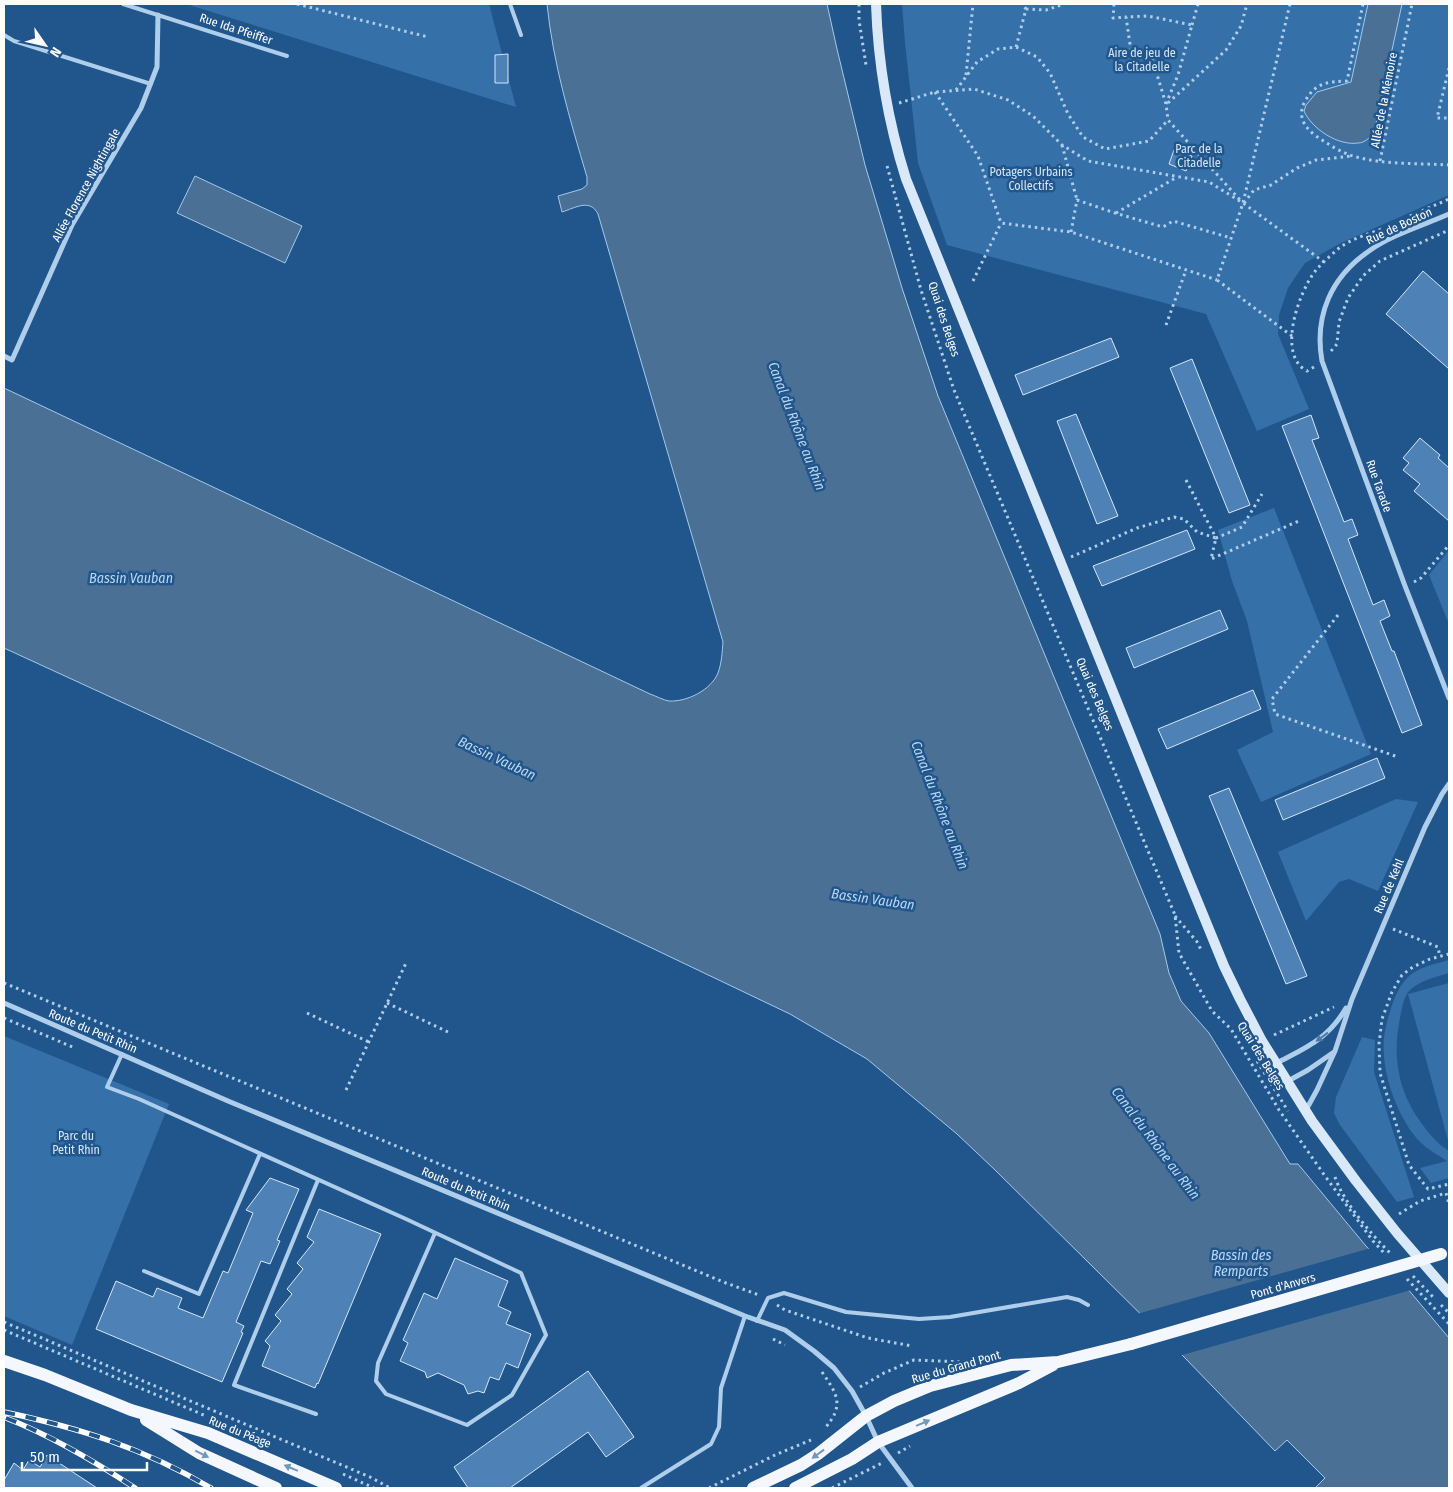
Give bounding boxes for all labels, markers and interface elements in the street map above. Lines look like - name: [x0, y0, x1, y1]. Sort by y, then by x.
- street label: Rue Ida Pfeiffer: [198, 11, 275, 48]
- north arrow: [20, 20, 70, 70]
- text: N: [46, 44, 65, 60]
- park label: Aire de jeu de la Citadelle: [1108, 46, 1176, 74]
- street label: Allée de la Mémoire: [1368, 51, 1400, 149]
- street label: Allée Florence Nightingale: [49, 126, 123, 244]
- park label: Parc de la Citadelle: [1175, 142, 1223, 170]
- park label: Potagers Urbains Collectifs: [989, 165, 1073, 193]
- street label: Rue de Boston: [1364, 205, 1434, 247]
- street label: Quai des Belges: [925, 280, 963, 358]
- water label: Canal du Rhône au Rhin: [764, 359, 829, 493]
- street label: Rue Tarade: [1363, 458, 1395, 514]
- water label: Bassin Vauban: [89, 570, 173, 587]
- street label: Quai des Belges: [1073, 655, 1117, 733]
- water label: Bassin Vauban: [455, 733, 538, 784]
- water label: Canal du Rhône au Rhin: [907, 738, 972, 872]
- street label: Rue de Kehl: [1371, 856, 1407, 916]
- water label: Bassin Vauban: [830, 885, 916, 914]
- street label: Route du Petit Rhin: [47, 1006, 139, 1056]
- street label: Quai des Belges: [1234, 1019, 1288, 1093]
- one-way arrow: [1315, 1032, 1329, 1042]
- water label: Canal du Rhône au Rhin: [1108, 1084, 1203, 1203]
- park label: Parc du Petit Rhin: [52, 1129, 100, 1157]
- street label: Route du Petit Rhin: [420, 1164, 512, 1214]
- water label: Bassin des Remparts: [1211, 1247, 1271, 1280]
- street label: Pont d'Anvers: [1249, 1270, 1317, 1302]
- street label: Rue du Grand Pont: [910, 1348, 1002, 1386]
- street label: Rue du Péage: [207, 1413, 273, 1451]
- one-way arrow: [916, 1419, 931, 1427]
- scale bar: [22, 1440, 148, 1472]
- text: 50 m: [30, 1448, 60, 1466]
- one-way arrow: [812, 1448, 825, 1459]
- one-way arrow: [195, 1450, 210, 1458]
- one-way arrow: [284, 1464, 298, 1472]

